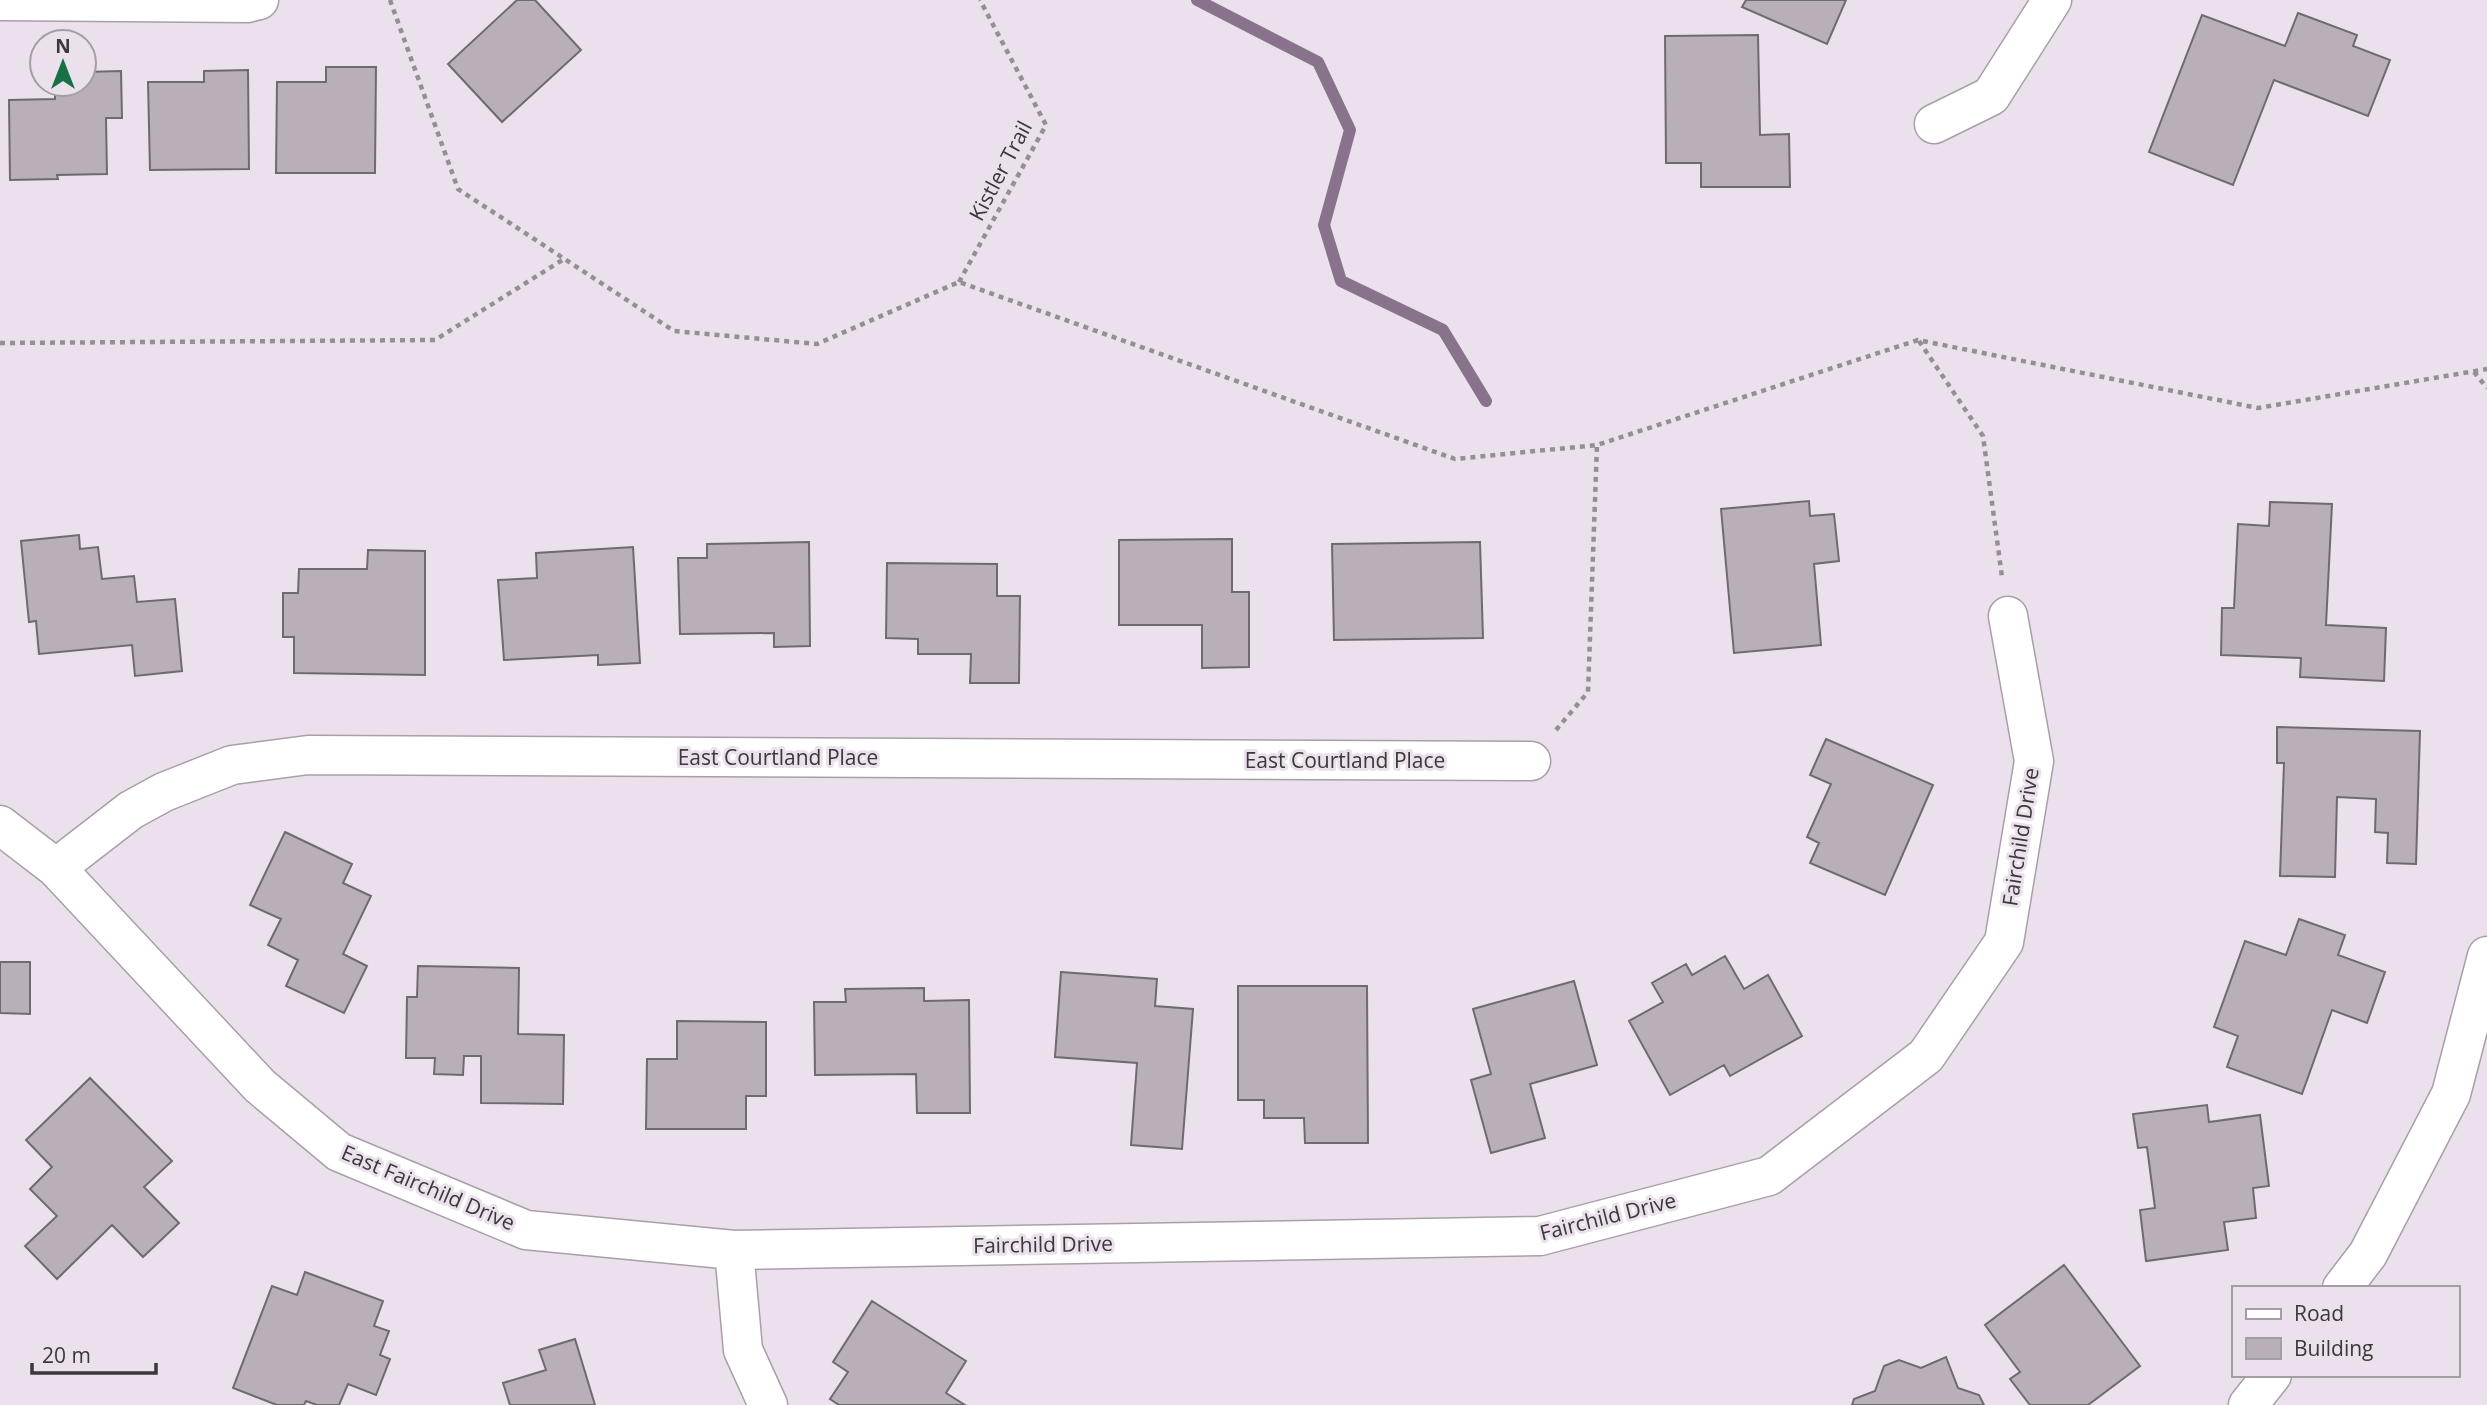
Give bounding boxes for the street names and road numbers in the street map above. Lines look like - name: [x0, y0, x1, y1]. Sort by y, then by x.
- street label: Kistler Trail: [962, 116, 1038, 225]
- street label: East Courtland Place: [678, 743, 878, 771]
- street label: East Courtland Place: [1245, 746, 1445, 774]
- street label: Fairchild Drive: [1995, 766, 2045, 908]
- street label: East Fairchild Drive: [337, 1138, 519, 1236]
- street label: Fairchild Drive: [1537, 1186, 1679, 1247]
- street label: Fairchild Drive: [973, 1229, 1113, 1259]

